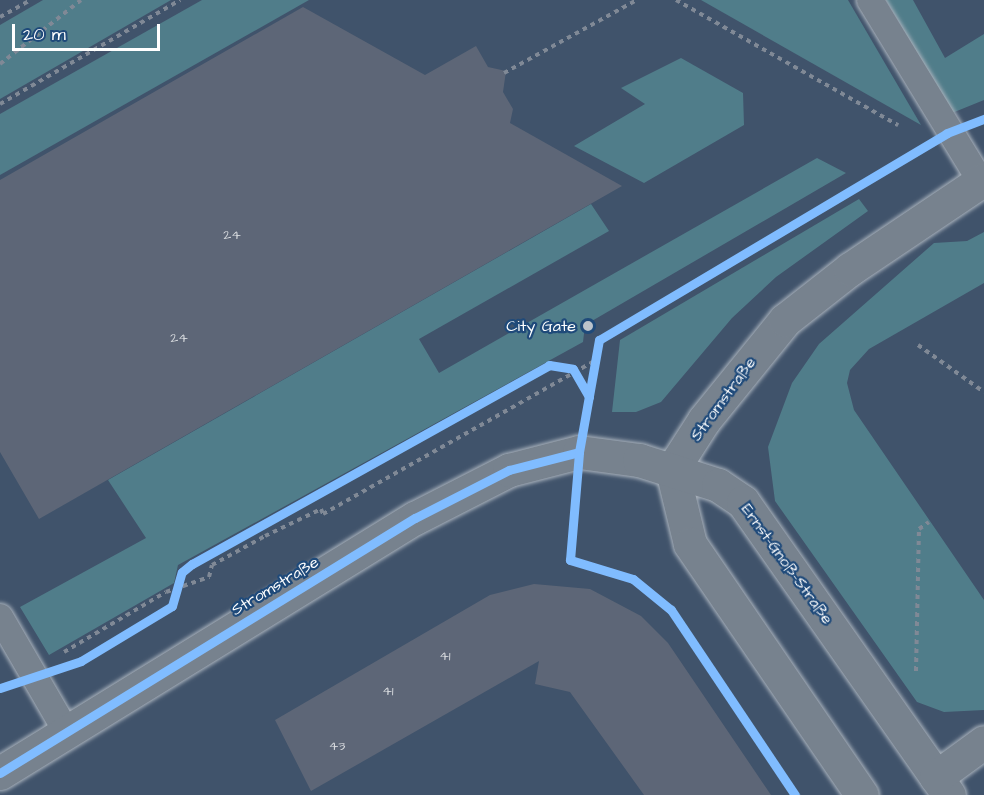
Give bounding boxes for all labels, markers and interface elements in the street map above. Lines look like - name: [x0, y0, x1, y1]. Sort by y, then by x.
- scale bar: [15, 12, 164, 50]
- text: 20 m: [23, 22, 66, 47]
- house number: 24: [223, 227, 241, 243]
- place label: City Gate: [506, 316, 576, 336]
- marker: City Gate: [581, 319, 595, 333]
- house number: 24: [170, 330, 188, 346]
- street label: Stromstraße: [686, 354, 760, 444]
- street label: Ernst-Gnoß-Straße: [737, 500, 837, 628]
- street label: Stromstraße: [228, 552, 322, 620]
- house number: 41: [439, 648, 451, 664]
- house number: 41: [382, 683, 394, 699]
- house number: 43: [329, 738, 345, 754]

